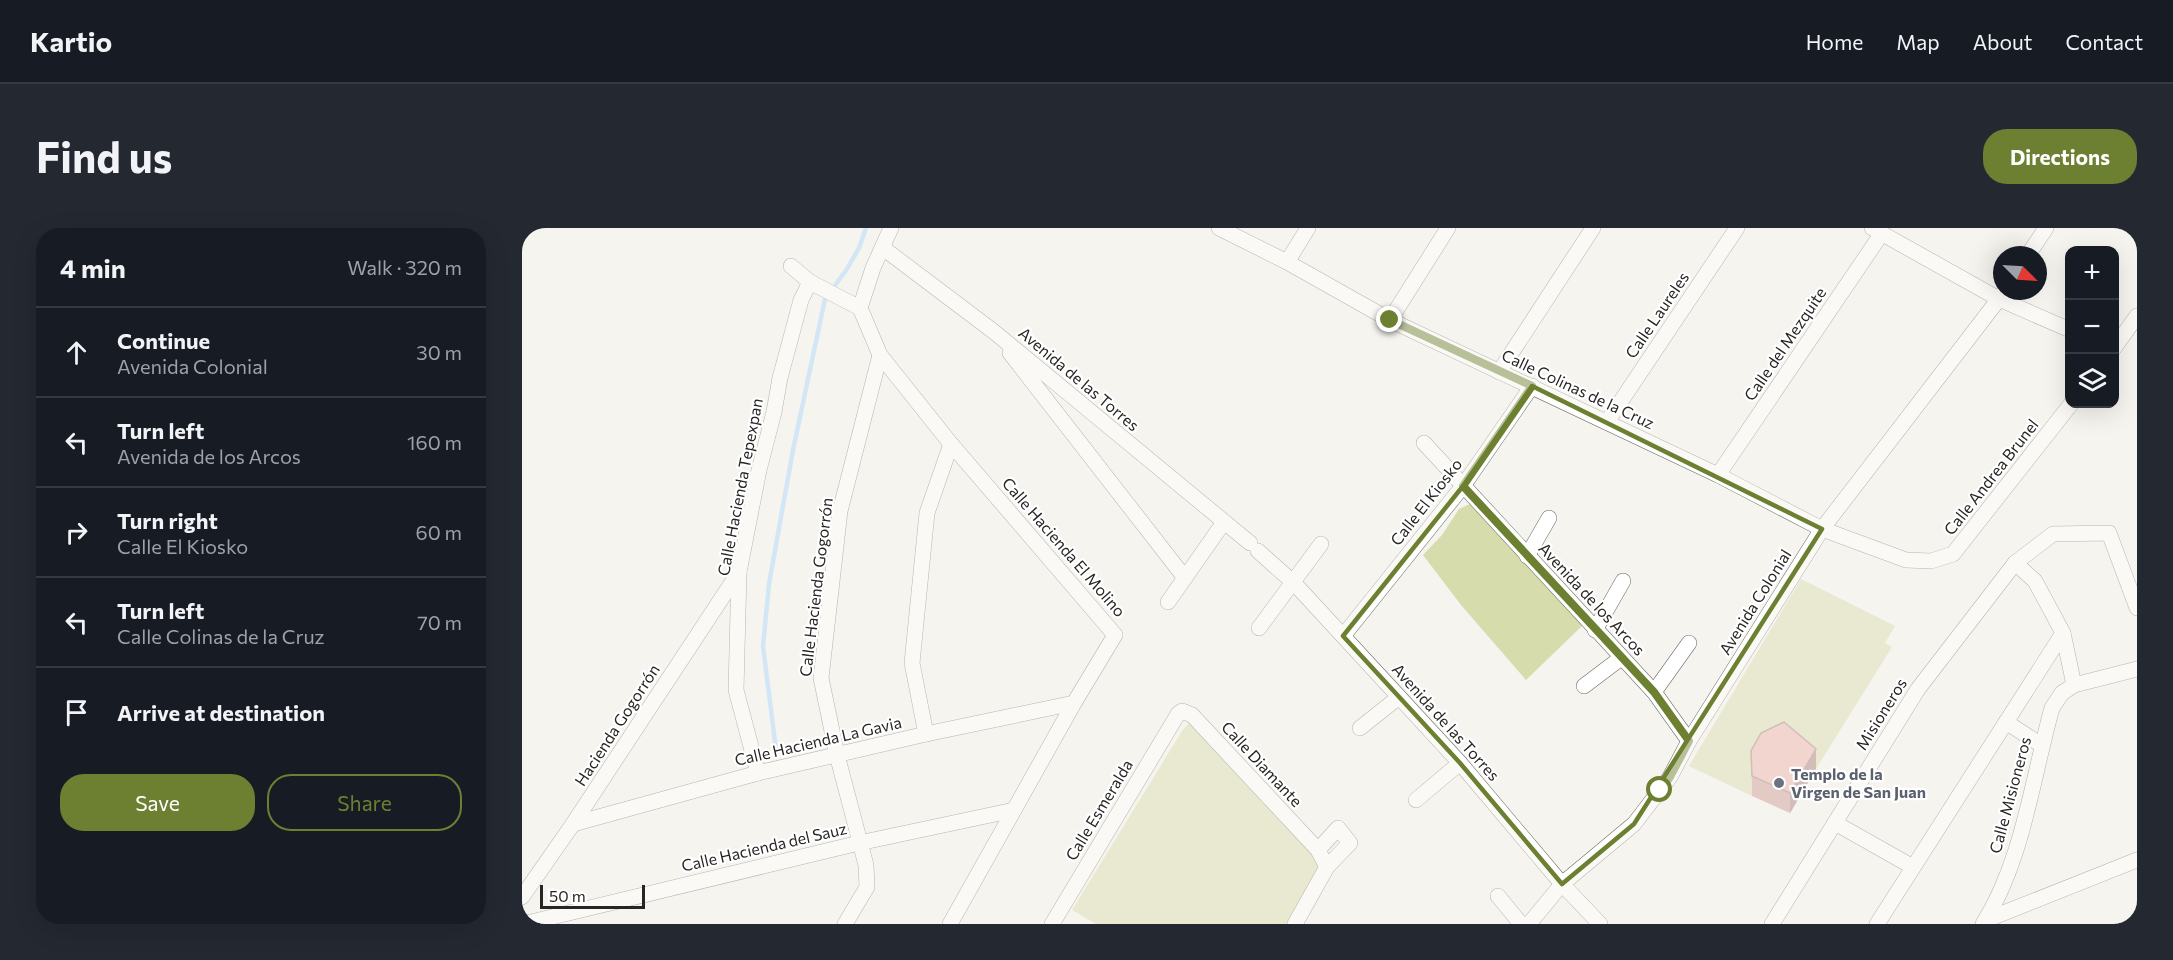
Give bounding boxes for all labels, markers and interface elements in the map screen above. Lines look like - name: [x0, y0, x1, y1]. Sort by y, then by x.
- text: Kartio: [30, 24, 112, 58]
- text: Home: [1806, 29, 1863, 54]
- text: Map: [1896, 29, 1940, 54]
- text: About: [1973, 29, 2032, 54]
- text: Contact: [2065, 29, 2143, 54]
- button: Directions: [1983, 129, 2137, 184]
- text: Find us: [36, 130, 172, 182]
- north arrow: [1993, 246, 2047, 300]
- map controls: [2065, 246, 2119, 408]
- button: +: [2065, 246, 2119, 300]
- text: 4 min: [60, 252, 126, 283]
- text: Walk · 320 m: [347, 255, 462, 279]
- street label: Calle Laureles: [1621, 268, 1692, 361]
- street label: Calle del Mezquite: [1740, 283, 1830, 404]
- button: −: [2065, 300, 2119, 354]
- route end: [1376, 306, 1402, 332]
- street label: Avenida de las Torres: [1015, 323, 1143, 434]
- text: Continue: [117, 327, 210, 354]
- icon: ahead: [60, 336, 93, 369]
- text: 30 m: [416, 340, 462, 364]
- street label: Calle Colinas de la Cruz: [1499, 345, 1657, 432]
- text: Avenida Colonial: [117, 354, 268, 378]
- button: layers: [2065, 354, 2119, 408]
- street label: Calle Hacienda Tepexpan: [713, 397, 766, 577]
- street label: Calle Andrea Brunel: [1939, 415, 2042, 538]
- text: Turn left: [117, 417, 204, 444]
- icon: left: [60, 426, 93, 459]
- text: 160 m: [407, 430, 462, 454]
- text: Avenida de los Arcos: [117, 444, 301, 468]
- street label: Calle El Kiosko: [1386, 454, 1465, 549]
- street label: Calle Hacienda El Molino: [999, 473, 1130, 620]
- street label: Calle Hacienda Gogorrón: [795, 496, 836, 678]
- text: Turn right: [117, 507, 218, 534]
- icon: right: [60, 516, 93, 549]
- text: 60 m: [416, 520, 462, 544]
- text: Calle El Kiosko: [117, 534, 248, 558]
- street label: Avenida de los Arcos: [1535, 538, 1649, 659]
- street label: Avenida Colonial: [1715, 546, 1795, 658]
- text: Turn left: [117, 597, 204, 624]
- icon: left: [60, 606, 93, 639]
- text: 70 m: [417, 610, 462, 634]
- text: Calle Colinas de la Cruz: [117, 624, 325, 648]
- street label: Avenida de las Torres: [1389, 659, 1504, 784]
- street label: Hacienda Gogorrón: [570, 660, 663, 789]
- street label: Misioneros: [1851, 674, 1910, 753]
- icon: arrive: [60, 696, 93, 729]
- text: Arrive at destination: [117, 699, 325, 726]
- street label: Calle Hacienda La Gavia: [733, 712, 903, 769]
- street label: Calle Diamante: [1218, 717, 1307, 810]
- street label: Calle Misioneros: [1985, 735, 2034, 855]
- street label: Calle Esmeralda: [1061, 756, 1136, 864]
- place label: Templo de la Virgen de San Juan: [1791, 764, 1926, 801]
- button: Save: [60, 774, 255, 831]
- button: Share: [267, 774, 462, 831]
- route start: [1646, 776, 1672, 802]
- marker: Templo de la Virgen de San Juan: [1772, 776, 1786, 790]
- street label: Calle Hacienda del Sauz: [679, 818, 848, 875]
- scale bar: [540, 882, 645, 910]
- text: 50 m: [549, 886, 586, 905]

